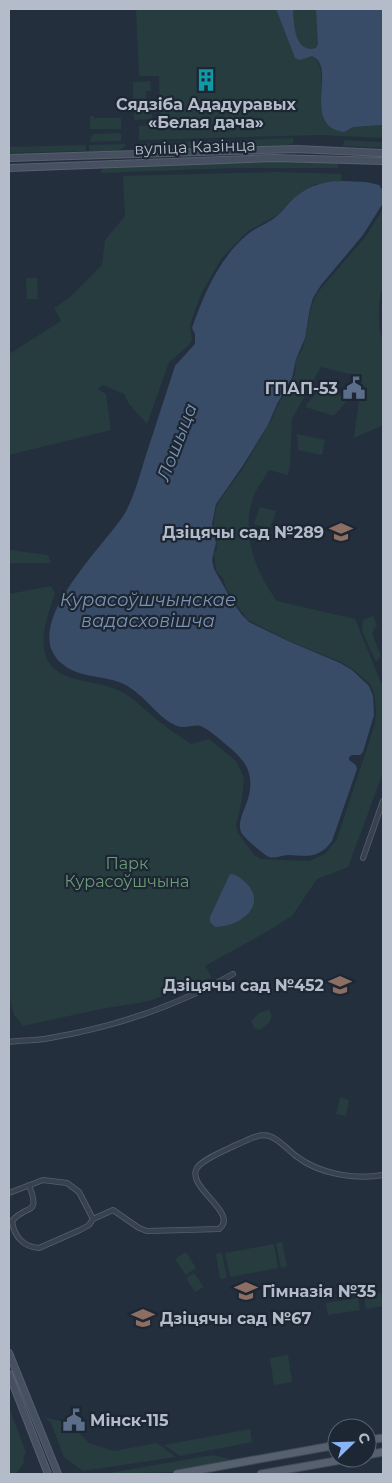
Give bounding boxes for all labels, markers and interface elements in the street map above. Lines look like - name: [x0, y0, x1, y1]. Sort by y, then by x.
- building icon: Сядзіба Ададуравых «Белая дача»: [193, 67, 219, 93]
- place label: Сядзіба Ададуравых «Белая дача»: [116, 95, 296, 132]
- street label: вуліца Казінца: [134, 135, 256, 159]
- public building icon: ГПАП-53: [341, 375, 367, 401]
- place label: ГПАП-53: [265, 379, 338, 398]
- water label: Лошыца: [152, 400, 202, 485]
- school or university icon: Дзіцячы сад №289: [328, 519, 354, 545]
- place label: Дзіцячы сад №289: [162, 523, 324, 542]
- water label: Курасоўшчынскае вадасховішча: [60, 589, 236, 632]
- park label: Парк Курасоўшчына: [65, 854, 189, 891]
- school or university icon: Дзіцячы сад №452: [327, 972, 353, 998]
- place label: Дзіцячы сад №452: [163, 976, 324, 995]
- school or university icon: Гімназія №35: [233, 1278, 259, 1304]
- place label: Гімназія №35: [262, 1282, 376, 1301]
- school or university icon: Дзіцячы сад №67: [130, 1305, 156, 1331]
- place label: Дзіцячы сад №67: [160, 1309, 311, 1328]
- public building icon: Мінск-115: [61, 1407, 87, 1433]
- place label: Мінск-115: [90, 1411, 169, 1430]
- north arrow: [327, 1418, 377, 1468]
- text: С: [354, 1430, 374, 1446]

